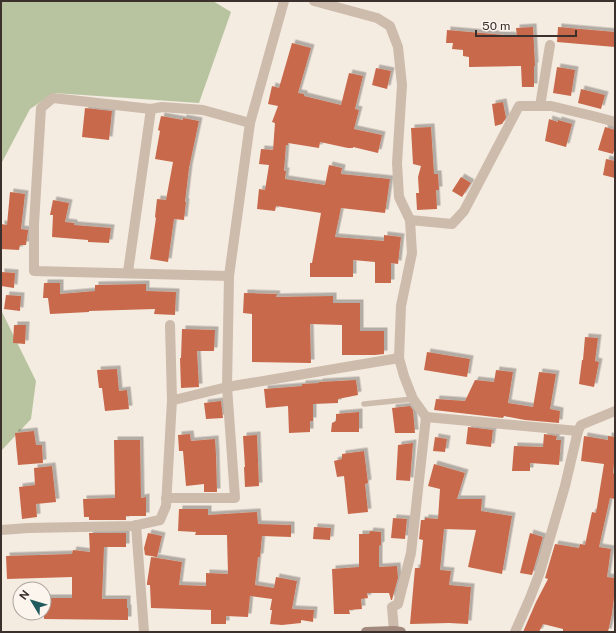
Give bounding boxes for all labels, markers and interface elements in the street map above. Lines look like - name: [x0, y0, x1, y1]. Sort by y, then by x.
- scale bar: [476, 12, 576, 38]
- text: 50 m: [482, 19, 510, 33]
- north arrow: [12, 581, 52, 621]
- text: N: [17, 588, 31, 602]

